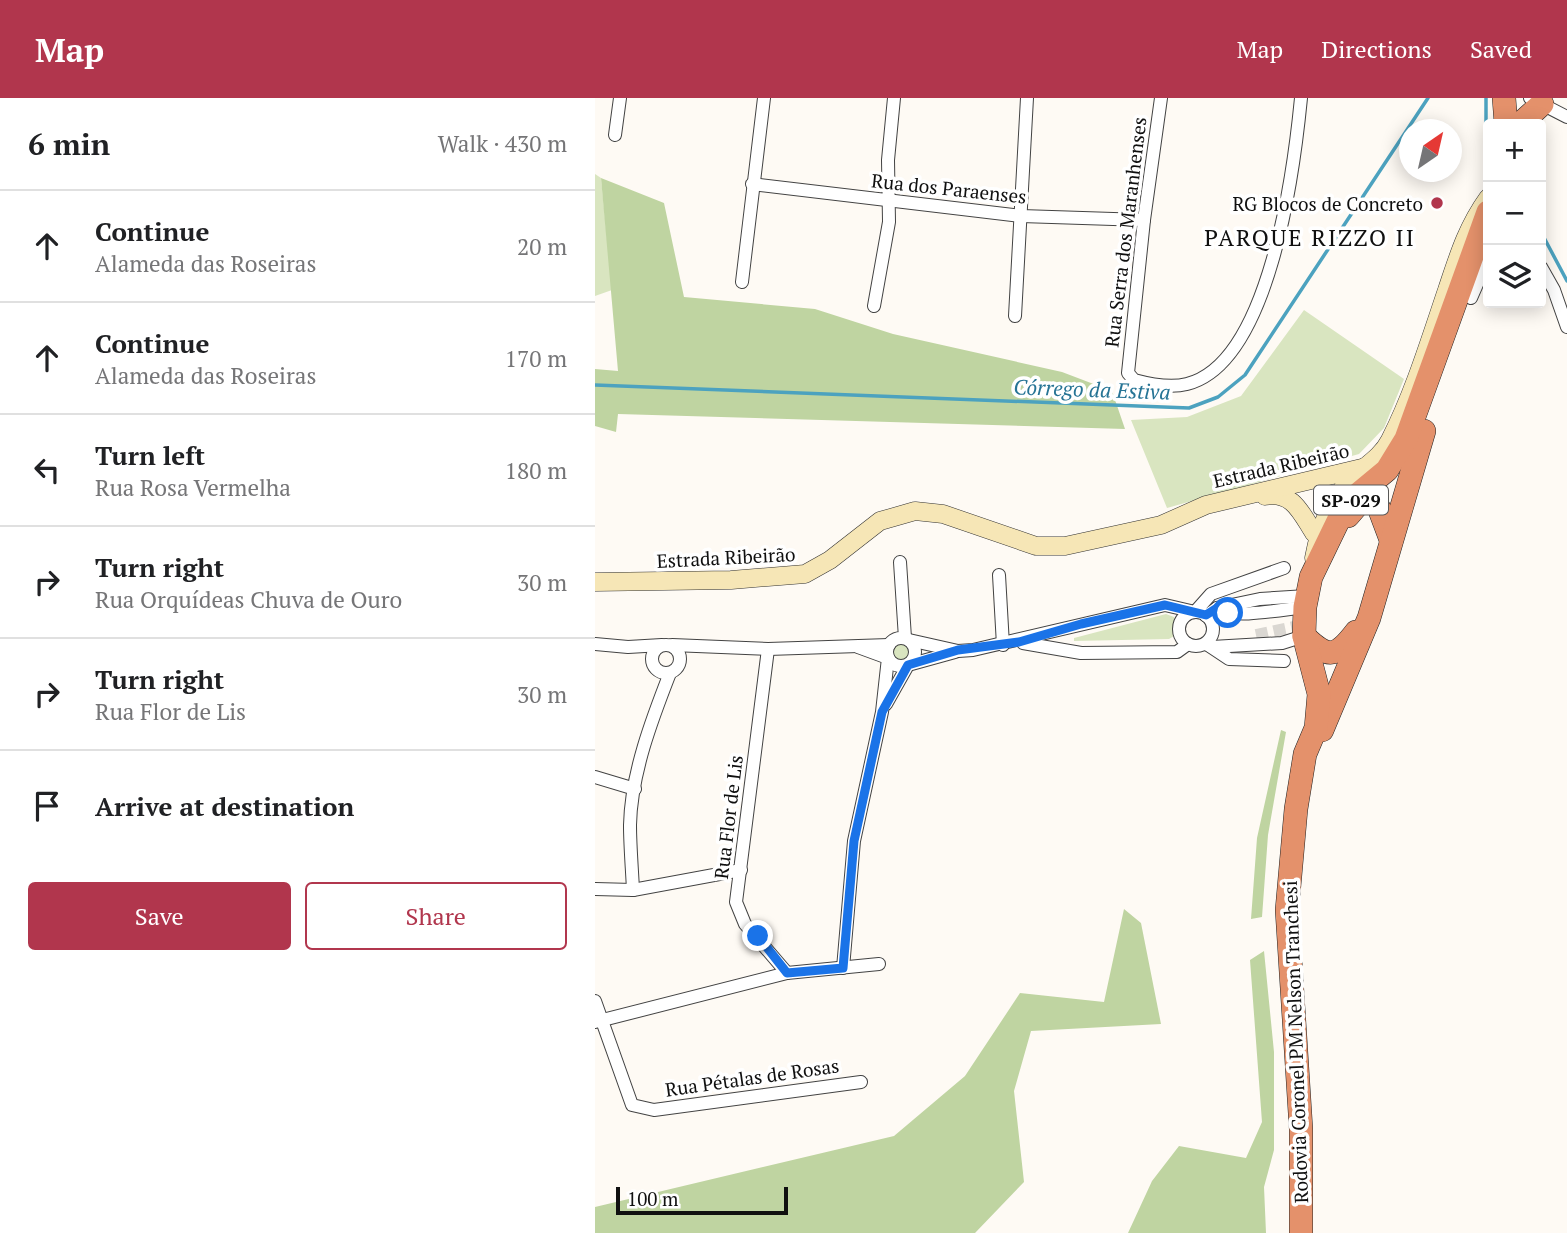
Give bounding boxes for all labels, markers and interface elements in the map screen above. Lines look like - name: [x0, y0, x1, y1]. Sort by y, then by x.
- text: Map: [35, 28, 104, 71]
- text: Map: [1237, 33, 1283, 65]
- text: Directions: [1321, 33, 1432, 65]
- text: Saved: [1470, 33, 1532, 65]
- street label: Rua Serra dos Maranhenses: [1098, 115, 1152, 349]
- north arrow: [1399, 119, 1462, 182]
- map controls: [1483, 119, 1546, 308]
- button: +: [1483, 119, 1546, 182]
- text: 6 min: [28, 124, 110, 164]
- text: Walk · 430 m: [438, 128, 567, 159]
- street label: Rua dos Paraenses: [870, 167, 1028, 209]
- button: −: [1483, 182, 1546, 245]
- place label: RG Blocos de Concreto: [1232, 191, 1423, 216]
- marker: RG Blocos de Concreto: [1429, 195, 1445, 211]
- text: Continue: [95, 214, 209, 248]
- district label: PARQUE RIZZO II: [1204, 222, 1416, 253]
- icon: ahead: [28, 227, 66, 265]
- text: 20 m: [517, 231, 567, 262]
- button: layers: [1483, 245, 1546, 308]
- text: Alameda das Roseiras: [95, 248, 316, 279]
- text: Continue: [95, 326, 209, 360]
- icon: ahead: [28, 339, 66, 377]
- text: 170 m: [505, 343, 567, 374]
- text: Alameda das Roseiras: [95, 360, 316, 391]
- water label: Córrego da Estiva: [1013, 372, 1171, 406]
- street label: Estrada Ribeirão: [1211, 437, 1351, 493]
- text: Turn left: [95, 438, 205, 472]
- icon: left: [28, 451, 66, 489]
- text: 180 m: [505, 455, 567, 486]
- text: Rua Rosa Vermelha: [95, 472, 291, 503]
- road number: SP-029: [1314, 486, 1388, 514]
- street label: Estrada Ribeirão: [656, 541, 796, 573]
- text: Turn right: [95, 550, 224, 584]
- icon: right: [28, 563, 66, 601]
- text: 30 m: [517, 567, 567, 598]
- text: Rua Orquídeas Chuva de Ouro: [95, 584, 402, 615]
- route start: [1212, 597, 1243, 628]
- text: Turn right: [95, 662, 224, 696]
- icon: right: [28, 675, 66, 713]
- text: 30 m: [517, 679, 567, 710]
- text: Rua Flor de Lis: [95, 696, 246, 727]
- street label: Rua Flor de Lis: [708, 754, 748, 880]
- icon: arrive: [28, 787, 66, 825]
- text: Arrive at destination: [95, 789, 354, 823]
- street label: Rodovia Coronel PM Nelson Tranchesi: [1277, 880, 1313, 1204]
- button: Save: [28, 882, 291, 950]
- button: Share: [305, 882, 567, 950]
- route end: [742, 920, 773, 951]
- street label: Rua Pétalas de Rosas: [663, 1052, 841, 1102]
- scale bar: [616, 1184, 787, 1216]
- text: 100 m: [627, 1186, 678, 1211]

